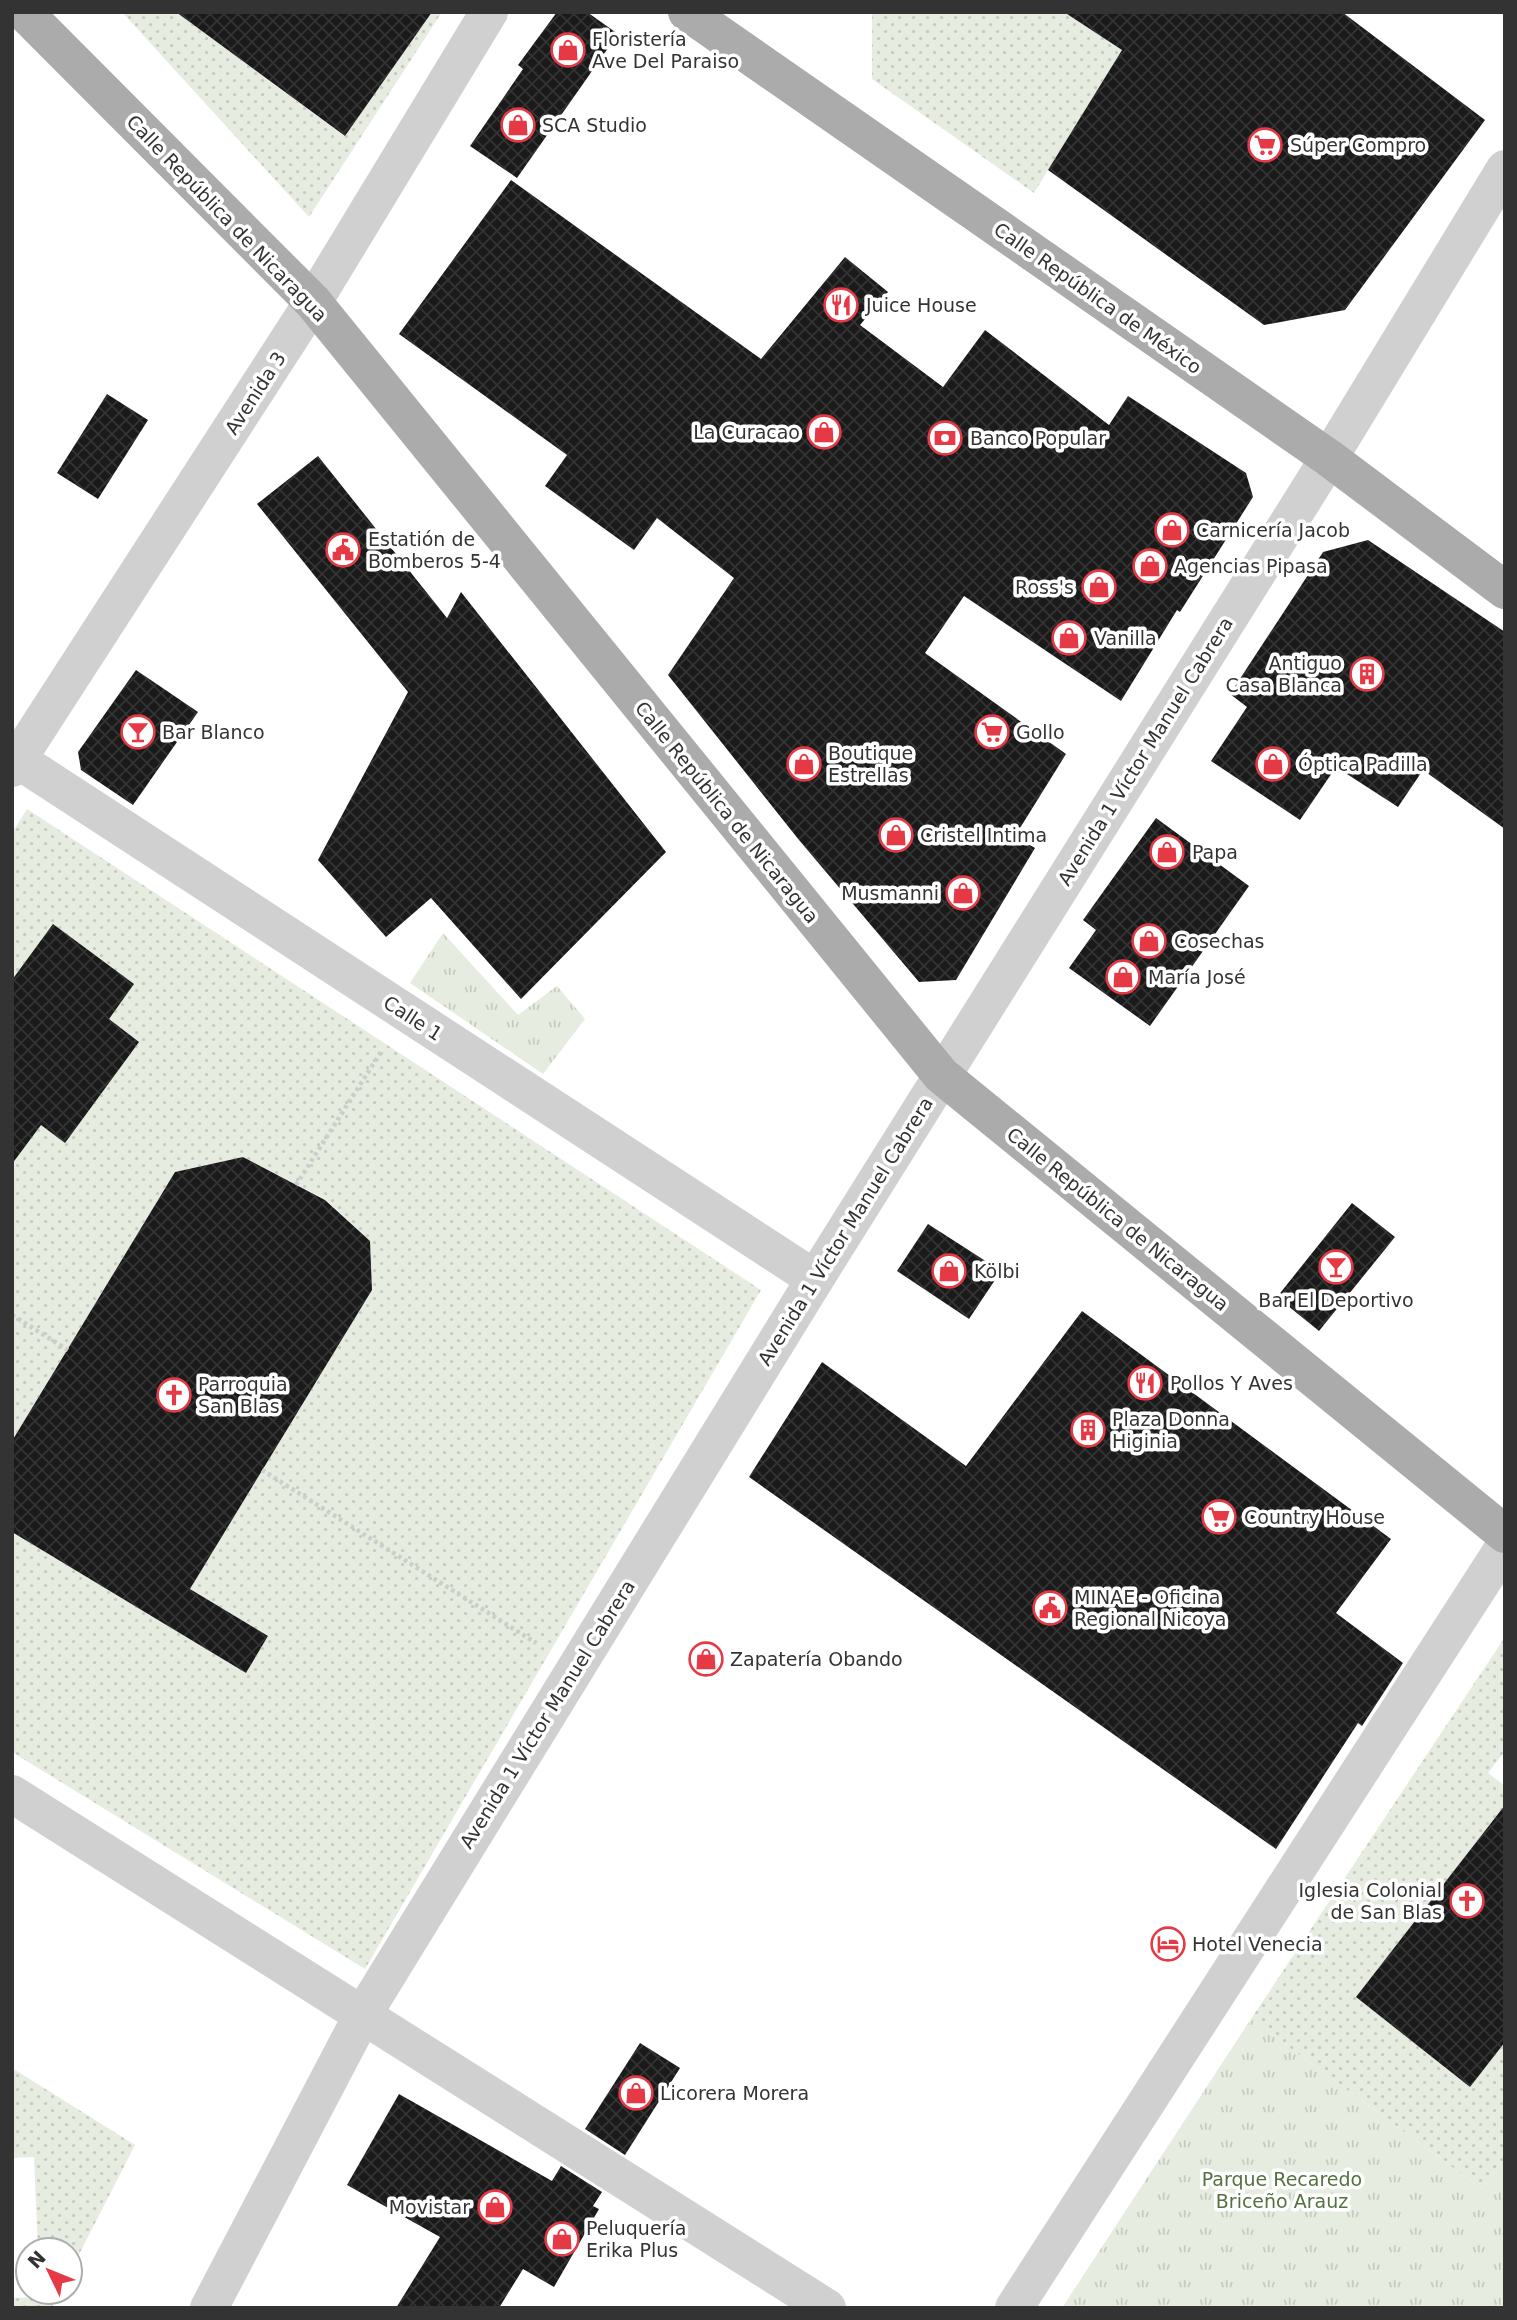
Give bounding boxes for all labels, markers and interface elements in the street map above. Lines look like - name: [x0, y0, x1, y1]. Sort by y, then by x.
- place label: Floristería Ave Del Paraiso: [592, 28, 739, 72]
- shop icon: Floristería Ave Del Paraiso: [549, 31, 587, 69]
- shop icon: SCA Studio: [499, 106, 537, 144]
- street label: Calle República de Nicaragua: [122, 110, 332, 326]
- place label: SCA Studio: [542, 114, 647, 136]
- supermarket icon: Súper Compro: [1246, 126, 1284, 164]
- place label: Súper Compro: [1290, 134, 1426, 156]
- street label: Calle República de México: [990, 218, 1206, 378]
- restaurant icon: Juice House: [822, 286, 860, 324]
- place label: Juice House: [865, 294, 977, 316]
- street label: Avenida 3: [220, 348, 290, 438]
- shop icon: La Curacao: [805, 413, 843, 451]
- bank icon: Banco Popular: [926, 419, 964, 457]
- place label: La Curacao: [693, 421, 800, 443]
- place label: Banco Popular: [970, 427, 1106, 449]
- shop icon: Carnicería Jacob: [1153, 511, 1191, 549]
- place label: Carnicería Jacob: [1196, 519, 1350, 541]
- place label: Estatión de Bomberos 5-4: [368, 528, 501, 572]
- public building icon: Estatión de Bomberos 5-4: [324, 531, 362, 569]
- shop icon: Agencias Pipasa: [1131, 547, 1169, 585]
- place label: Agencias Pipasa: [1174, 555, 1328, 577]
- shop icon: Ross's: [1080, 568, 1118, 606]
- place label: Ross's: [1015, 576, 1074, 598]
- street label: Avenida 1 Víctor Manuel Cabrera: [1053, 613, 1237, 889]
- shop icon: Vanilla: [1050, 619, 1088, 657]
- place label: Vanilla: [1094, 627, 1157, 649]
- place label: Antiguo Casa Blanca: [1225, 652, 1342, 696]
- building icon: Antiguo Casa Blanca: [1348, 655, 1386, 693]
- street label: Calle República de Nicaragua: [631, 697, 823, 927]
- bar icon: Bar Blanco: [119, 713, 157, 751]
- supermarket icon: Gollo: [973, 713, 1011, 751]
- place label: Bar Blanco: [162, 721, 265, 743]
- place label: Gollo: [1016, 721, 1065, 743]
- place label: Boutique Estrellas: [828, 742, 913, 786]
- shop icon: Boutique Estrellas: [785, 745, 823, 783]
- shop icon: Óptica Padilla: [1254, 745, 1292, 783]
- place label: Óptica Padilla: [1298, 752, 1428, 775]
- shop icon: Cristel Intima: [877, 816, 915, 854]
- place label: Cristel Intima: [920, 824, 1047, 846]
- shop icon: Papa: [1148, 833, 1186, 871]
- place label: Papa: [1192, 841, 1238, 863]
- shop icon: Musmanni: [944, 874, 982, 912]
- place label: Musmanni: [841, 882, 939, 904]
- shop icon: Cosechas: [1130, 922, 1168, 960]
- place label: Cosechas: [1174, 930, 1265, 952]
- shop icon: María José: [1104, 958, 1142, 996]
- place label: María José: [1148, 966, 1246, 988]
- street label: Calle 1: [380, 991, 446, 1045]
- street label: Avenida 1 Víctor Manuel Cabrera: [753, 1093, 937, 1369]
- street label: Calle República de Nicaragua: [1003, 1123, 1233, 1315]
- bar icon: Bar El Deportivo: [1317, 1248, 1355, 1286]
- shop icon: Kölbi: [930, 1252, 968, 1290]
- place label: Kölbi: [974, 1260, 1020, 1282]
- place label: Bar El Deportivo: [1258, 1289, 1414, 1311]
- restaurant icon: Pollos Y Aves: [1126, 1364, 1164, 1402]
- place label: Pollos Y Aves: [1170, 1372, 1293, 1394]
- place label: Parroquia San Blas: [198, 1373, 288, 1417]
- church icon: Parroquia San Blas: [155, 1376, 193, 1414]
- place label: Plaza Donna Higinia: [1112, 1408, 1230, 1452]
- building icon: Plaza Donna Higinia: [1069, 1411, 1107, 1449]
- supermarket icon: Country House: [1200, 1498, 1238, 1536]
- place label: Country House: [1244, 1506, 1385, 1528]
- street label: Avenida 1 Víctor Manuel Cabrera: [455, 1576, 639, 1852]
- place label: MINAE - Oficina Regional Nicoya: [1074, 1586, 1226, 1630]
- public building icon: MINAE - Oficina Regional Nicoya: [1031, 1589, 1069, 1627]
- shop icon: Zapatería Obando: [687, 1640, 725, 1678]
- place label: Zapatería Obando: [730, 1648, 903, 1670]
- place label: Iglesia Colonial de San Blas: [1298, 1879, 1442, 1923]
- church icon: Iglesia Colonial de San Blas: [1448, 1882, 1486, 1920]
- hotel icon: Hotel Venecia: [1149, 1925, 1187, 1963]
- place label: Hotel Venecia: [1192, 1933, 1323, 1955]
- shop icon: Licorera Morera: [617, 2074, 655, 2112]
- place label: Licorera Morera: [660, 2082, 809, 2104]
- park label: Parque Recaredo Briceño Arauz: [1202, 2168, 1362, 2212]
- shop icon: Movistar: [476, 2188, 514, 2226]
- place label: Movistar: [389, 2196, 470, 2218]
- place label: Peluquería Erika Plus: [586, 2217, 686, 2261]
- shop icon: Peluquería Erika Plus: [543, 2220, 581, 2258]
- north arrow: [14, 2236, 84, 2306]
- text: N: [23, 2246, 50, 2273]

